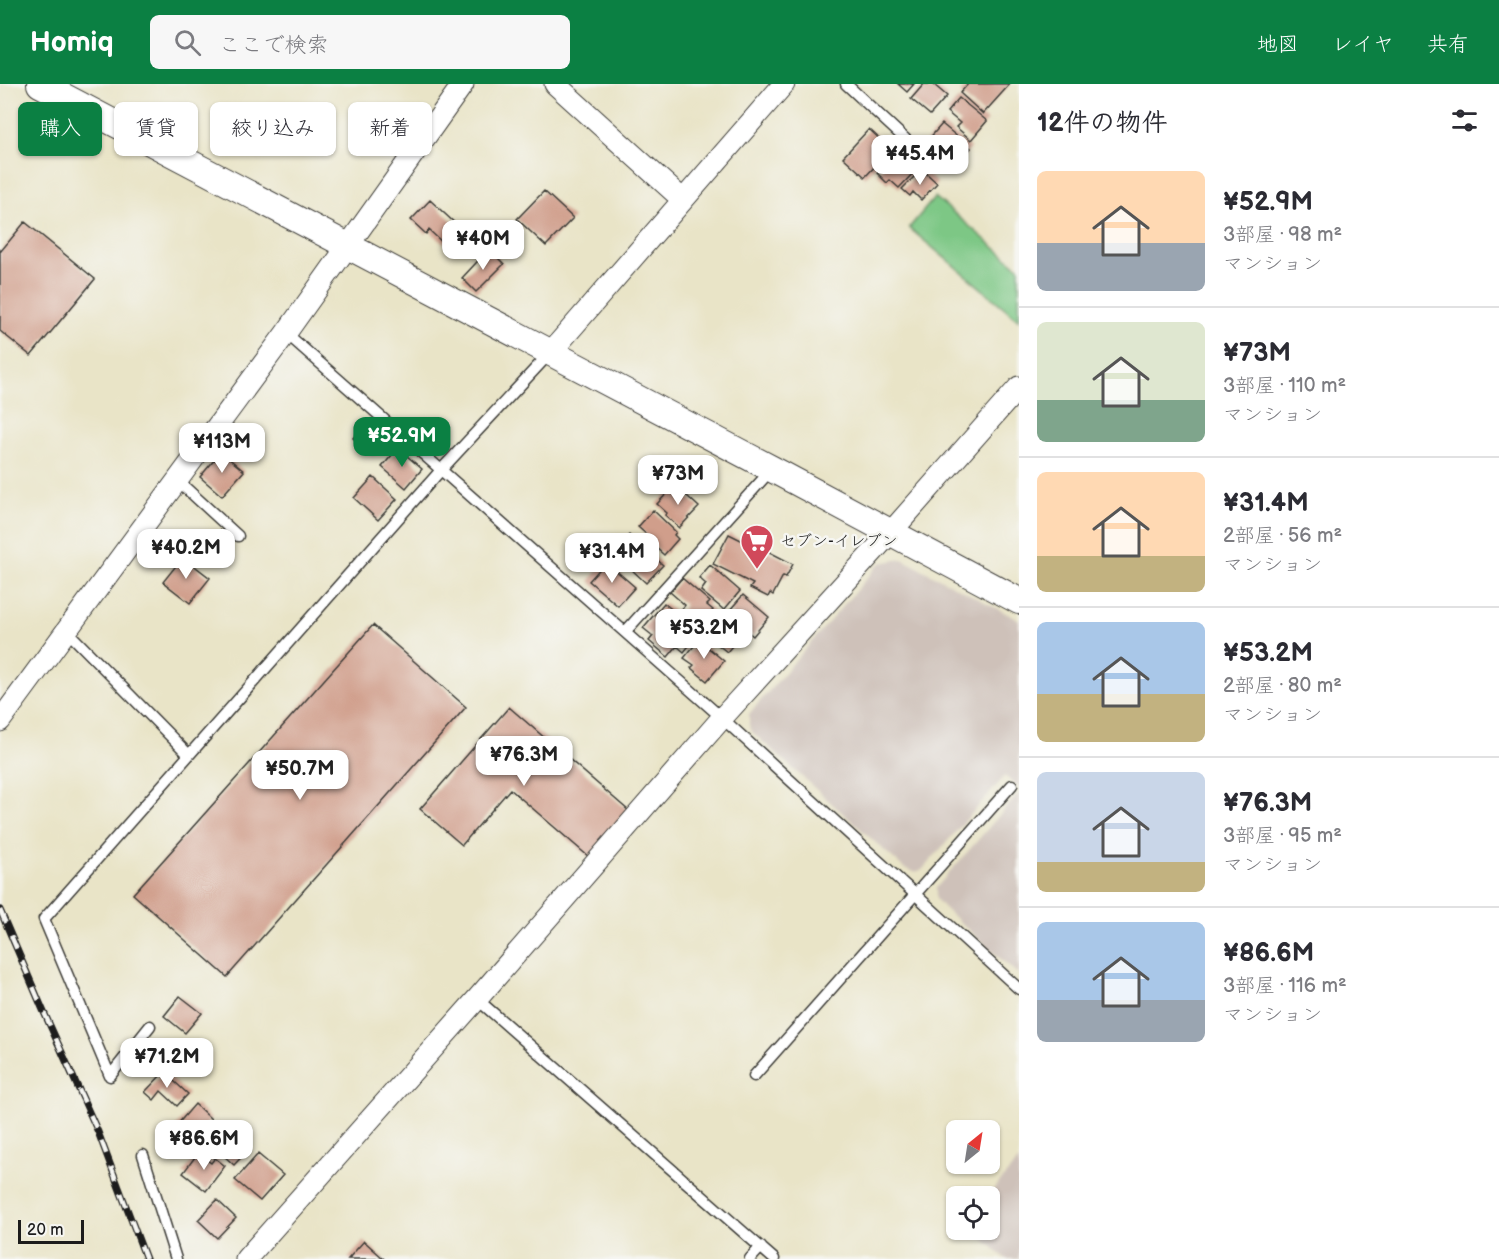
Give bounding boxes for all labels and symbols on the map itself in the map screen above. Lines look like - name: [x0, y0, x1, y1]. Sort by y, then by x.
- pin: ¥45.4M: [871, 135, 969, 186]
- pin: ¥40M: [447, 220, 519, 271]
- pin: ¥52.9M: [353, 417, 451, 468]
- pin: ¥113M: [180, 423, 264, 474]
- pin: ¥73M: [642, 455, 714, 506]
- supermarket icon: セブン-イレブン: [739, 523, 775, 570]
- pin: ¥40.2M: [137, 529, 235, 580]
- place label: セブン-イレブン: [780, 532, 898, 551]
- pin: ¥31.4M: [563, 533, 661, 584]
- pin: ¥53.2M: [655, 609, 753, 660]
- pin: ¥76.3M: [475, 736, 573, 787]
- pin: ¥50.7M: [251, 750, 349, 801]
- pin: ¥71.2M: [118, 1038, 216, 1089]
- pin: ¥86.6M: [155, 1120, 253, 1171]
- north arrow: [946, 1120, 1000, 1174]
- scale bar: [18, 1217, 84, 1244]

